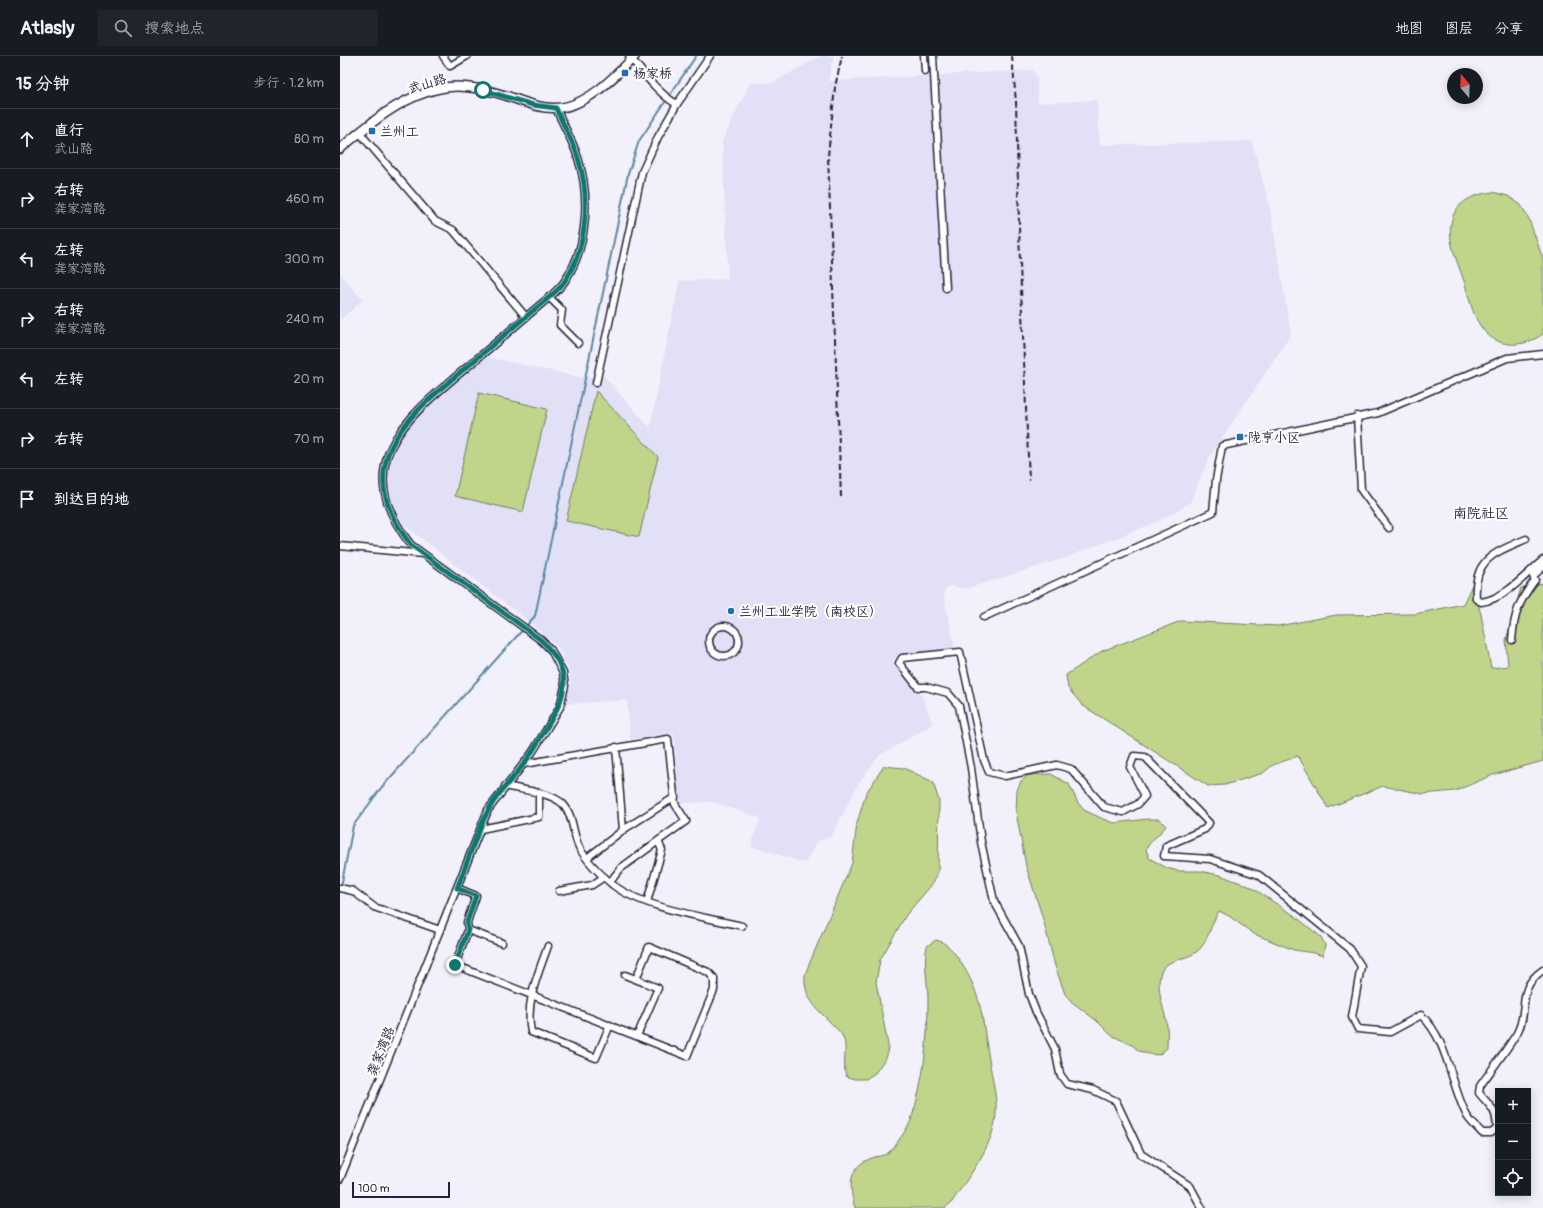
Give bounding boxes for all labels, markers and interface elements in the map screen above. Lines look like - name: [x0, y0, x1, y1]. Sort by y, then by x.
- search box: [98, 10, 378, 46]
- text: Atlasly: [20, 16, 74, 40]
- icon: search: [112, 17, 134, 39]
- text: 搜索地点: [144, 19, 205, 38]
- text: 地图: [1395, 20, 1423, 37]
- text: 图层: [1445, 20, 1473, 37]
- text: 分享: [1495, 20, 1523, 37]
- place label: 杨家桥: [633, 66, 672, 82]
- marker: 杨家桥: [620, 68, 630, 78]
- north arrow: [1447, 68, 1483, 104]
- street label: 武山路: [406, 71, 448, 97]
- text: 15 分钟: [16, 73, 70, 94]
- text: 步行 · 1.2 km: [253, 75, 324, 91]
- route start: [474, 81, 492, 99]
- text: 直行: [54, 121, 84, 140]
- place label: 兰州工: [380, 124, 419, 140]
- marker: 兰州工: [367, 126, 377, 136]
- icon: ahead: [16, 128, 38, 150]
- text: 80 m: [294, 131, 324, 147]
- text: 武山路: [54, 141, 93, 157]
- text: 右转: [54, 181, 84, 200]
- icon: right: [16, 188, 38, 210]
- text: 460 m: [286, 191, 324, 207]
- text: 龚家湾路: [54, 201, 106, 217]
- text: 左转: [54, 241, 84, 260]
- icon: left: [16, 248, 38, 270]
- text: 300 m: [285, 251, 324, 267]
- text: 龚家湾路: [54, 261, 106, 277]
- text: 右转: [54, 301, 84, 320]
- icon: right: [16, 308, 38, 330]
- text: 240 m: [286, 311, 324, 327]
- text: 龚家湾路: [54, 321, 106, 337]
- icon: left: [16, 368, 38, 390]
- text: 左转: [54, 370, 84, 389]
- text: 20 m: [293, 371, 324, 387]
- icon: right: [16, 428, 38, 450]
- text: 右转: [54, 430, 84, 449]
- place label: 陇亨小区: [1248, 430, 1300, 446]
- text: 70 m: [294, 431, 324, 447]
- marker: 陇亨小区: [1235, 432, 1245, 442]
- icon: arrive: [16, 488, 38, 510]
- text: 到达目的地: [54, 490, 129, 509]
- district label: 南院社区: [1453, 505, 1509, 522]
- place label: 兰州工业学院（南校区）: [739, 604, 882, 620]
- marker: 兰州工业学院（南校区）: [726, 606, 736, 616]
- route end: [446, 956, 464, 974]
- street label: 龚家湾路: [364, 1024, 398, 1078]
- map controls: [1495, 1088, 1531, 1196]
- button: +: [1495, 1088, 1531, 1124]
- button: −: [1495, 1124, 1531, 1160]
- button: locate: [1495, 1160, 1531, 1196]
- scale bar: [352, 1180, 450, 1199]
- text: 100 m: [358, 1182, 389, 1195]

